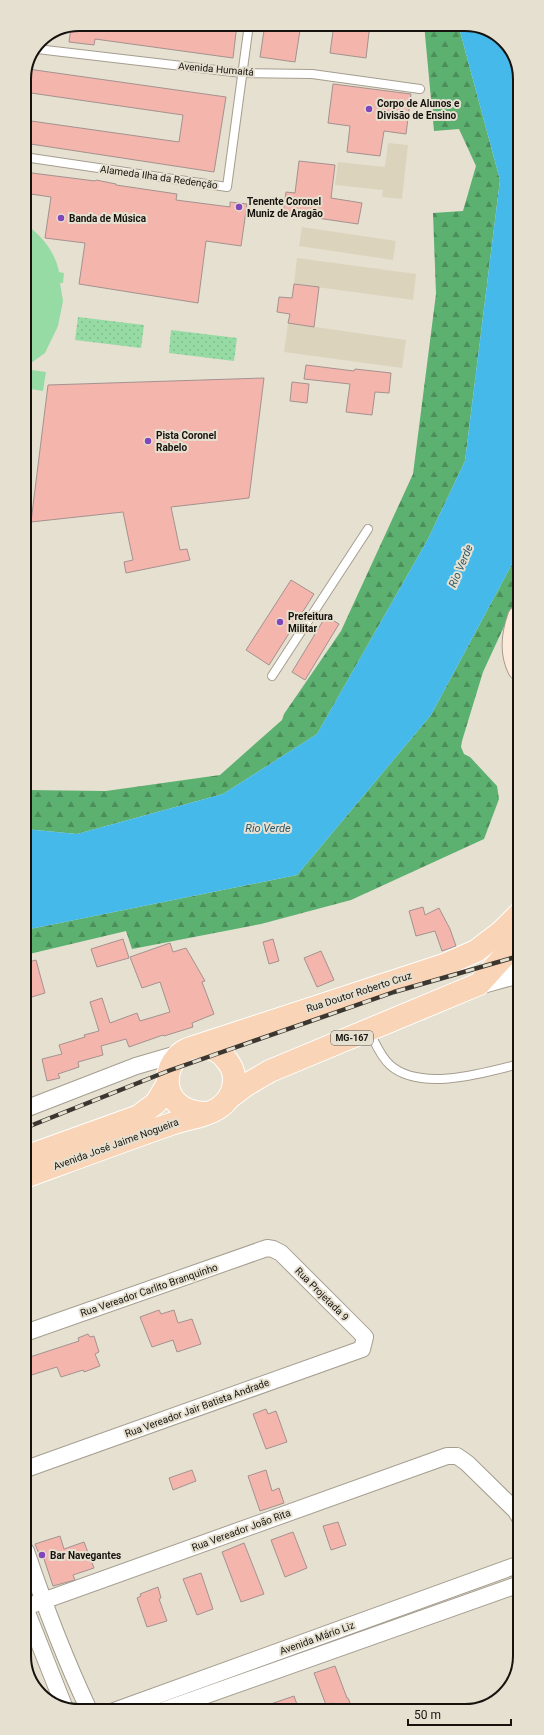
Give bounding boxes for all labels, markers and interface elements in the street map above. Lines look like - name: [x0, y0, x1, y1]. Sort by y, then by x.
- street label: Avenida Humaitá: [178, 60, 254, 78]
- place label: Corpo de Alunos e Divisão de Ensino: [377, 98, 460, 121]
- marker: Corpo de Alunos e Divisão de Ensino: [364, 104, 374, 114]
- street label: Alameda Ilha da Redenção: [100, 163, 219, 191]
- place label: Tenente Coronel Muniz de Aragão: [247, 196, 323, 219]
- marker: Tenente Coronel Muniz de Aragão: [234, 202, 244, 212]
- marker: Banda de Música: [56, 213, 66, 223]
- place label: Banda de Música: [69, 213, 147, 224]
- place label: Pista Coronel Rabelo: [156, 430, 217, 453]
- marker: Pista Coronel Rabelo: [143, 436, 153, 446]
- water label: Rio Verde: [446, 542, 476, 589]
- place label: Prefeitura Militar: [288, 611, 333, 634]
- marker: Prefeitura Militar: [275, 617, 285, 627]
- water label: Rio Verde: [245, 822, 291, 835]
- street label: Rua Doutor Roberto Cruz: [305, 970, 413, 1014]
- road number: MG-167: [331, 1031, 373, 1045]
- street label: Avenida José Jaime Nogueira: [52, 1116, 180, 1172]
- street label: Rua Vereador Carlito Branquinho: [79, 1261, 219, 1319]
- street label: Rua Projetada 9: [293, 1265, 351, 1323]
- street label: Rua Vereador Jair Batista Andrade: [123, 1377, 271, 1439]
- street label: Rua Vereador João Rita: [190, 1507, 292, 1553]
- marker: Bar Navegantes: [37, 1550, 47, 1560]
- place label: Bar Navegantes: [50, 1550, 121, 1561]
- street label: Avenida Mário Liz: [278, 1619, 356, 1657]
- scale bar: [408, 1701, 511, 1727]
- text: 50 m: [414, 1708, 441, 1722]

